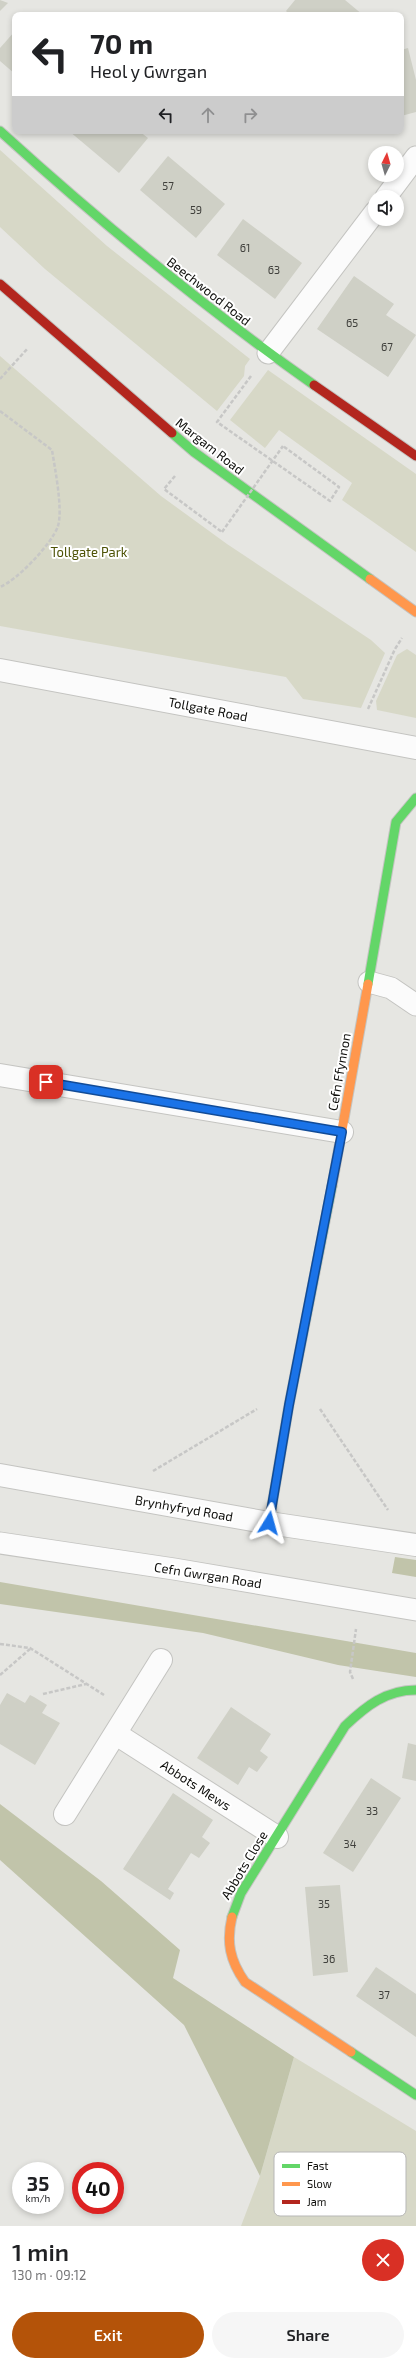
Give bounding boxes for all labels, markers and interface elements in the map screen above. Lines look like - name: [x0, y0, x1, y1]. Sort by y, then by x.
- text: 70 m: [90, 26, 153, 60]
- icon: left: [24, 28, 76, 80]
- text: Heol y Gwrgan: [90, 60, 207, 82]
- icon: left: [155, 104, 177, 126]
- icon: ahead: [197, 104, 219, 126]
- icon: right: [239, 104, 261, 126]
- north arrow: [368, 146, 404, 182]
- map controls: [368, 146, 404, 226]
- house number: 57: [162, 179, 174, 192]
- button: sound: [368, 190, 404, 226]
- house number: 59: [190, 203, 202, 216]
- house number: 61: [240, 241, 250, 254]
- street label: Beechwood Road: [164, 253, 254, 329]
- house number: 63: [268, 263, 280, 276]
- house number: 65: [346, 316, 358, 329]
- house number: 67: [381, 340, 393, 353]
- street label: Margam Road: [173, 414, 247, 478]
- park label: Tollgate Park: [51, 544, 128, 560]
- street label: Tollgate Road: [167, 693, 249, 725]
- street label: Cefn Ffynnon: [324, 1032, 354, 1112]
- pin: [29, 1065, 63, 1099]
- icon: arrive: [35, 1071, 57, 1093]
- street label: Brynhyfryd Road: [134, 1491, 234, 1525]
- position arrow: [248, 1502, 290, 1544]
- street label: Cefn Gwrgan Road: [153, 1559, 263, 1591]
- street label: Abbots Mews: [158, 1756, 234, 1814]
- house number: 33: [366, 1804, 378, 1817]
- street label: Abbots Close: [217, 1828, 271, 1902]
- house number: 34: [344, 1837, 357, 1850]
- house number: 35: [318, 1897, 330, 1910]
- house number: 36: [323, 1952, 335, 1965]
- house number: 37: [378, 1988, 390, 2001]
- legend: [274, 2152, 406, 2216]
- text: Fast: [307, 2159, 329, 2172]
- speed limit sign: 40: [72, 2162, 124, 2214]
- text: 35: [27, 2171, 49, 2195]
- text: Slow: [307, 2177, 332, 2190]
- text: km/h: [26, 2192, 50, 2204]
- text: Jam: [307, 2195, 326, 2208]
- text: 1 min: [12, 2237, 69, 2266]
- button: close: [362, 2239, 404, 2281]
- text: 130 m · 09:12: [12, 2267, 86, 2283]
- button: Exit: [12, 2312, 204, 2358]
- button: Share: [212, 2312, 404, 2358]

